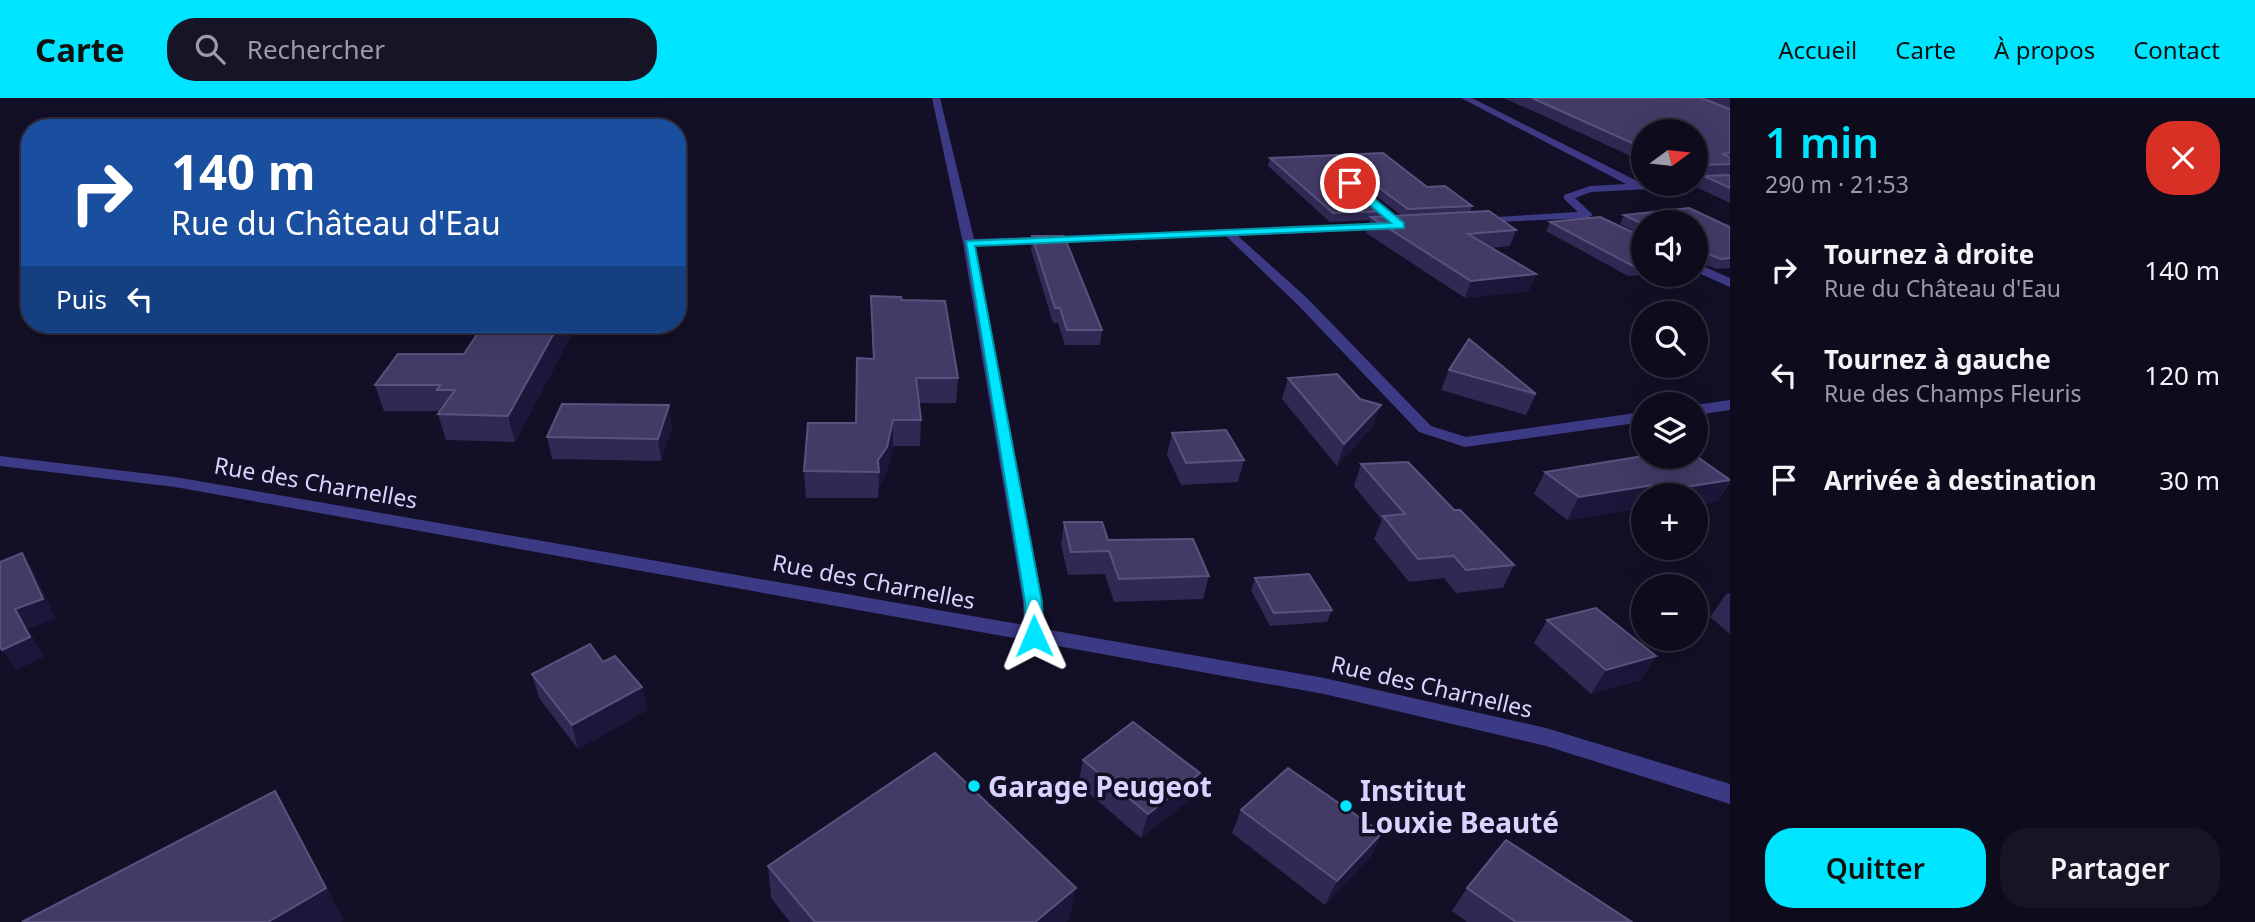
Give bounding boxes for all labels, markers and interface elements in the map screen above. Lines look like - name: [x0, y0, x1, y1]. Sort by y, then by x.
- search box: [167, 18, 657, 81]
- text: Carte: [35, 27, 125, 72]
- icon: search: [191, 30, 229, 68]
- text: Rechercher: [247, 31, 385, 67]
- text: Accueil: [1778, 33, 1857, 66]
- text: Carte: [1895, 33, 1956, 66]
- text: À propos: [1994, 33, 2095, 66]
- text: Contact: [2133, 33, 2220, 66]
- text: 1 min: [1765, 113, 1879, 170]
- north arrow: [1631, 119, 1708, 196]
- map controls: [1631, 119, 1708, 651]
- button: close: [2146, 121, 2220, 195]
- text: 140 m: [171, 138, 316, 204]
- icon: right: [56, 147, 147, 238]
- pin: [1320, 153, 1380, 213]
- icon: arrive: [1331, 164, 1369, 202]
- text: 290 m · 21:53: [1765, 168, 1909, 200]
- text: Rue du Château d'Eau: [171, 201, 501, 244]
- button: sound: [1631, 210, 1708, 287]
- text: Tournez à droite: [1824, 236, 2034, 272]
- icon: right: [1765, 251, 1803, 289]
- text: 140 m: [2144, 252, 2220, 288]
- text: Rue du Château d'Eau: [1824, 272, 2061, 304]
- icon: left: [121, 280, 159, 318]
- text: Puis: [56, 281, 107, 317]
- button: search: [1631, 301, 1708, 378]
- text: Tournez à gauche: [1824, 341, 2051, 377]
- icon: left: [1765, 356, 1803, 394]
- text: 120 m: [2144, 357, 2220, 393]
- text: Rue des Champs Fleuris: [1824, 377, 2081, 409]
- button: layers: [1631, 392, 1708, 469]
- street label: Rue des Charnelles: [212, 448, 420, 516]
- icon: arrive: [1765, 461, 1803, 499]
- text: Arrivée à destination: [1824, 462, 2097, 498]
- text: 30 m: [2159, 462, 2220, 498]
- button: +: [1631, 483, 1708, 560]
- street label: Rue des Charnelles: [770, 546, 978, 616]
- button: −: [1631, 574, 1708, 651]
- position arrow: [997, 599, 1071, 673]
- street label: Rue des Charnelles: [1328, 647, 1536, 725]
- place label: Garage Peugeot: [988, 767, 1212, 805]
- place label: Institut Louxie Beauté: [1360, 771, 1559, 841]
- marker: Garage Peugeot: [966, 778, 982, 794]
- marker: Institut Louxie Beauté: [1338, 798, 1354, 814]
- button: Quitter: [1765, 828, 1986, 908]
- button: Partager: [2000, 828, 2220, 908]

